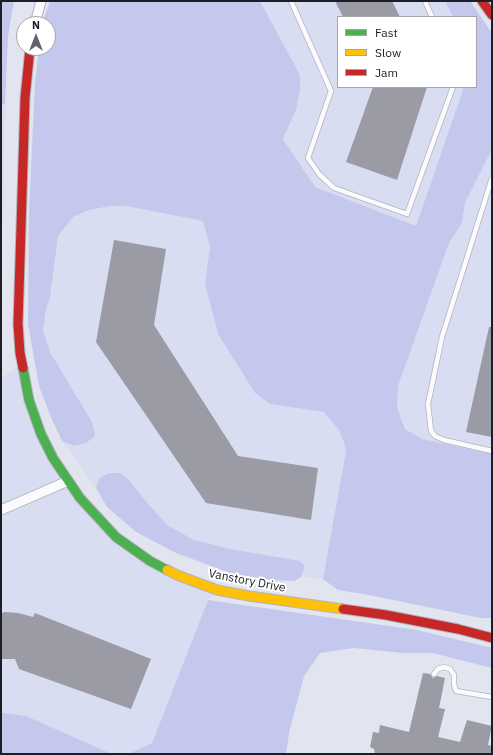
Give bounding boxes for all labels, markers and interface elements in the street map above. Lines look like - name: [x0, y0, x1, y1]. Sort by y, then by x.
- north arrow: [16, 16, 56, 56]
- legend: [337, 16, 477, 88]
- text: N: [32, 18, 40, 32]
- text: Fast: [375, 25, 398, 40]
- text: Slow: [375, 45, 401, 60]
- text: Jam: [375, 65, 398, 80]
- street label: Vanstory Drive: [207, 566, 287, 596]

